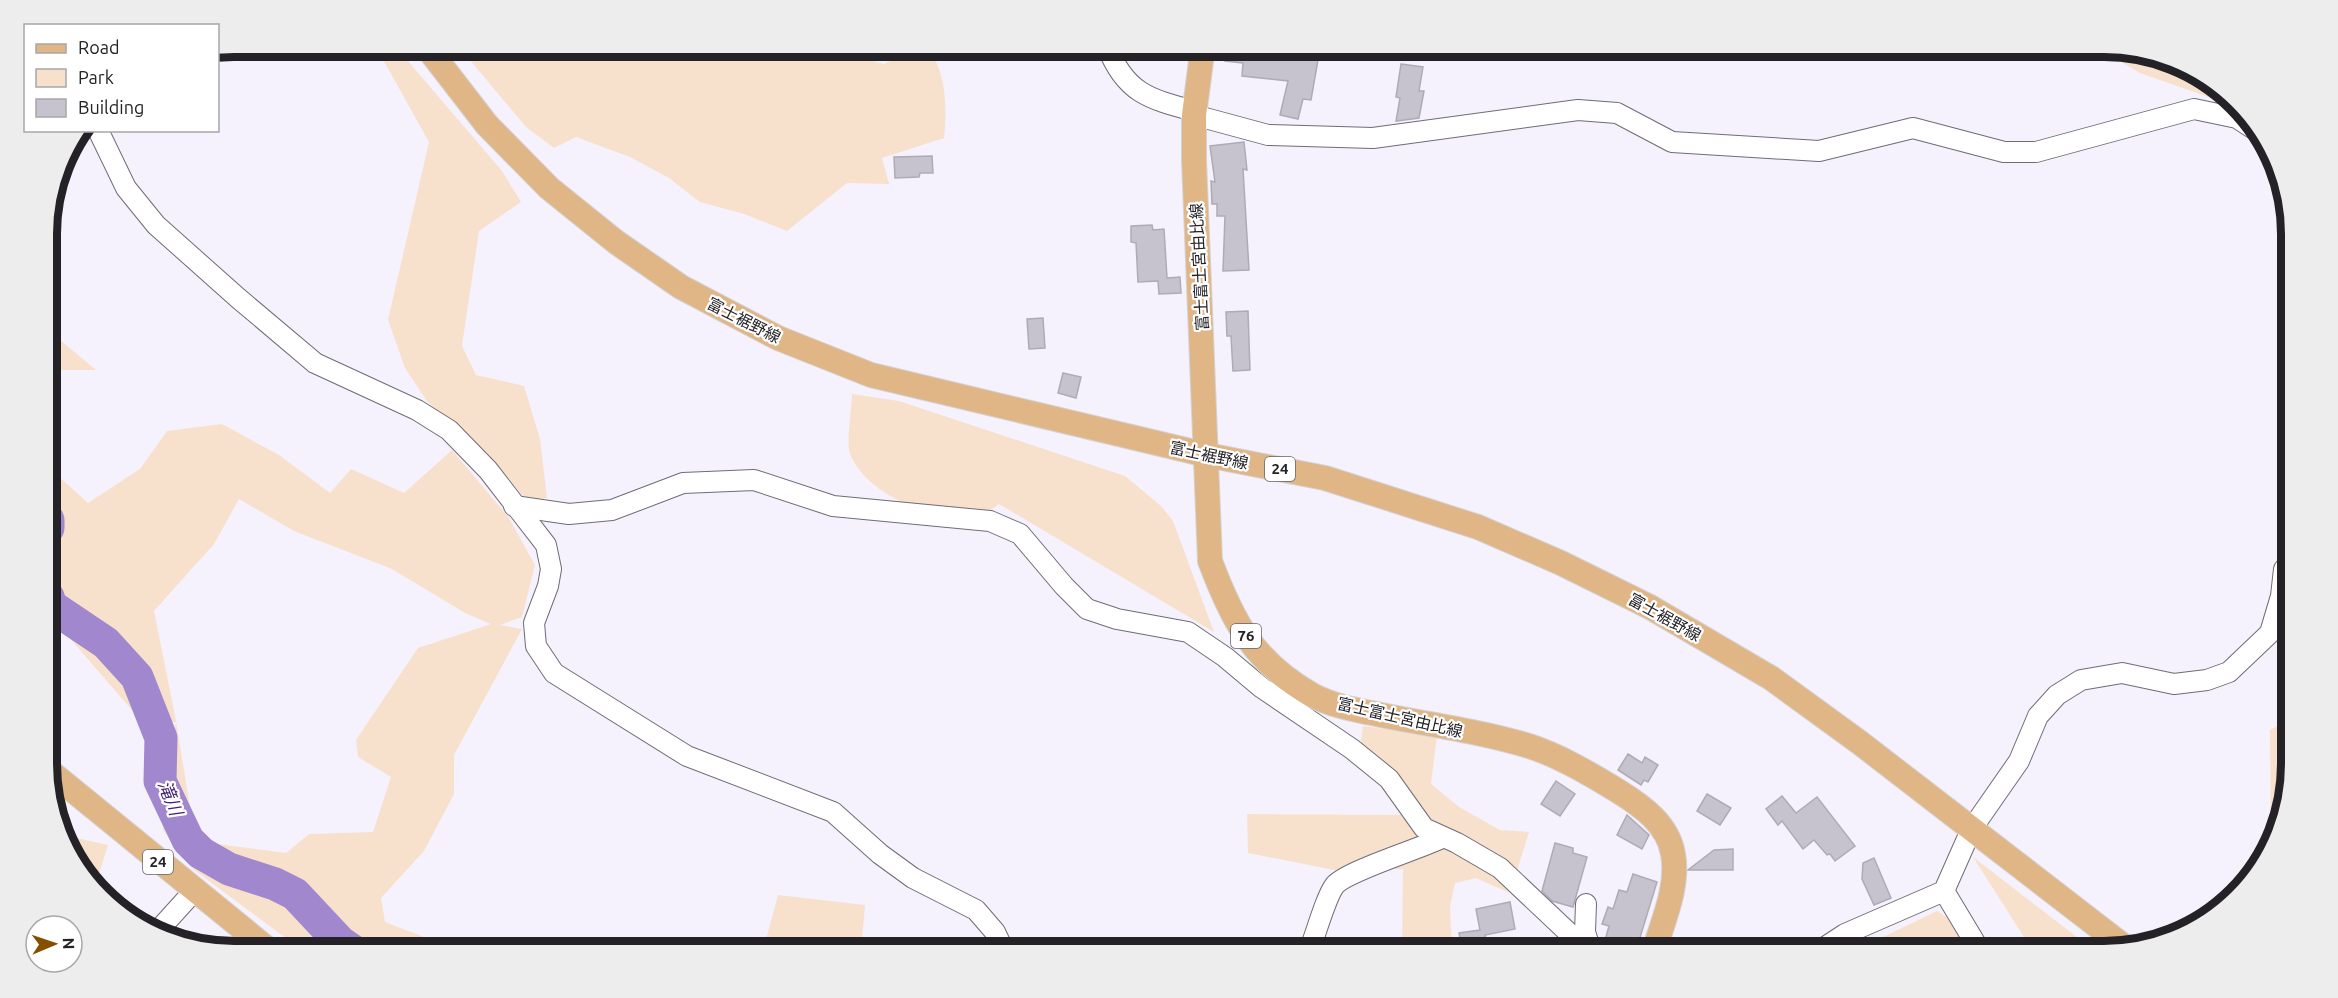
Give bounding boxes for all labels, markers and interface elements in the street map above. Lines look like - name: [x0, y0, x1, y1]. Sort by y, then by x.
- legend: [24, 24, 219, 132]
- text: Road: [78, 37, 120, 57]
- text: Park: [78, 67, 114, 87]
- text: Building: [78, 97, 144, 117]
- street label: 富士富士宮由比線: [1187, 203, 1211, 331]
- street label: 富士裾野線: [704, 294, 784, 346]
- street label: 富士裾野線: [1168, 438, 1250, 472]
- road number: 24: [1265, 457, 1295, 481]
- street label: 富士裾野線: [1626, 590, 1704, 644]
- road number: 76: [1231, 624, 1261, 648]
- street label: 富士富士宮由比線: [1336, 694, 1464, 740]
- water label: 滝川: [155, 777, 188, 820]
- road number: 24: [143, 850, 173, 874]
- north arrow: [24, 914, 84, 974]
- text: N: [60, 937, 78, 950]

